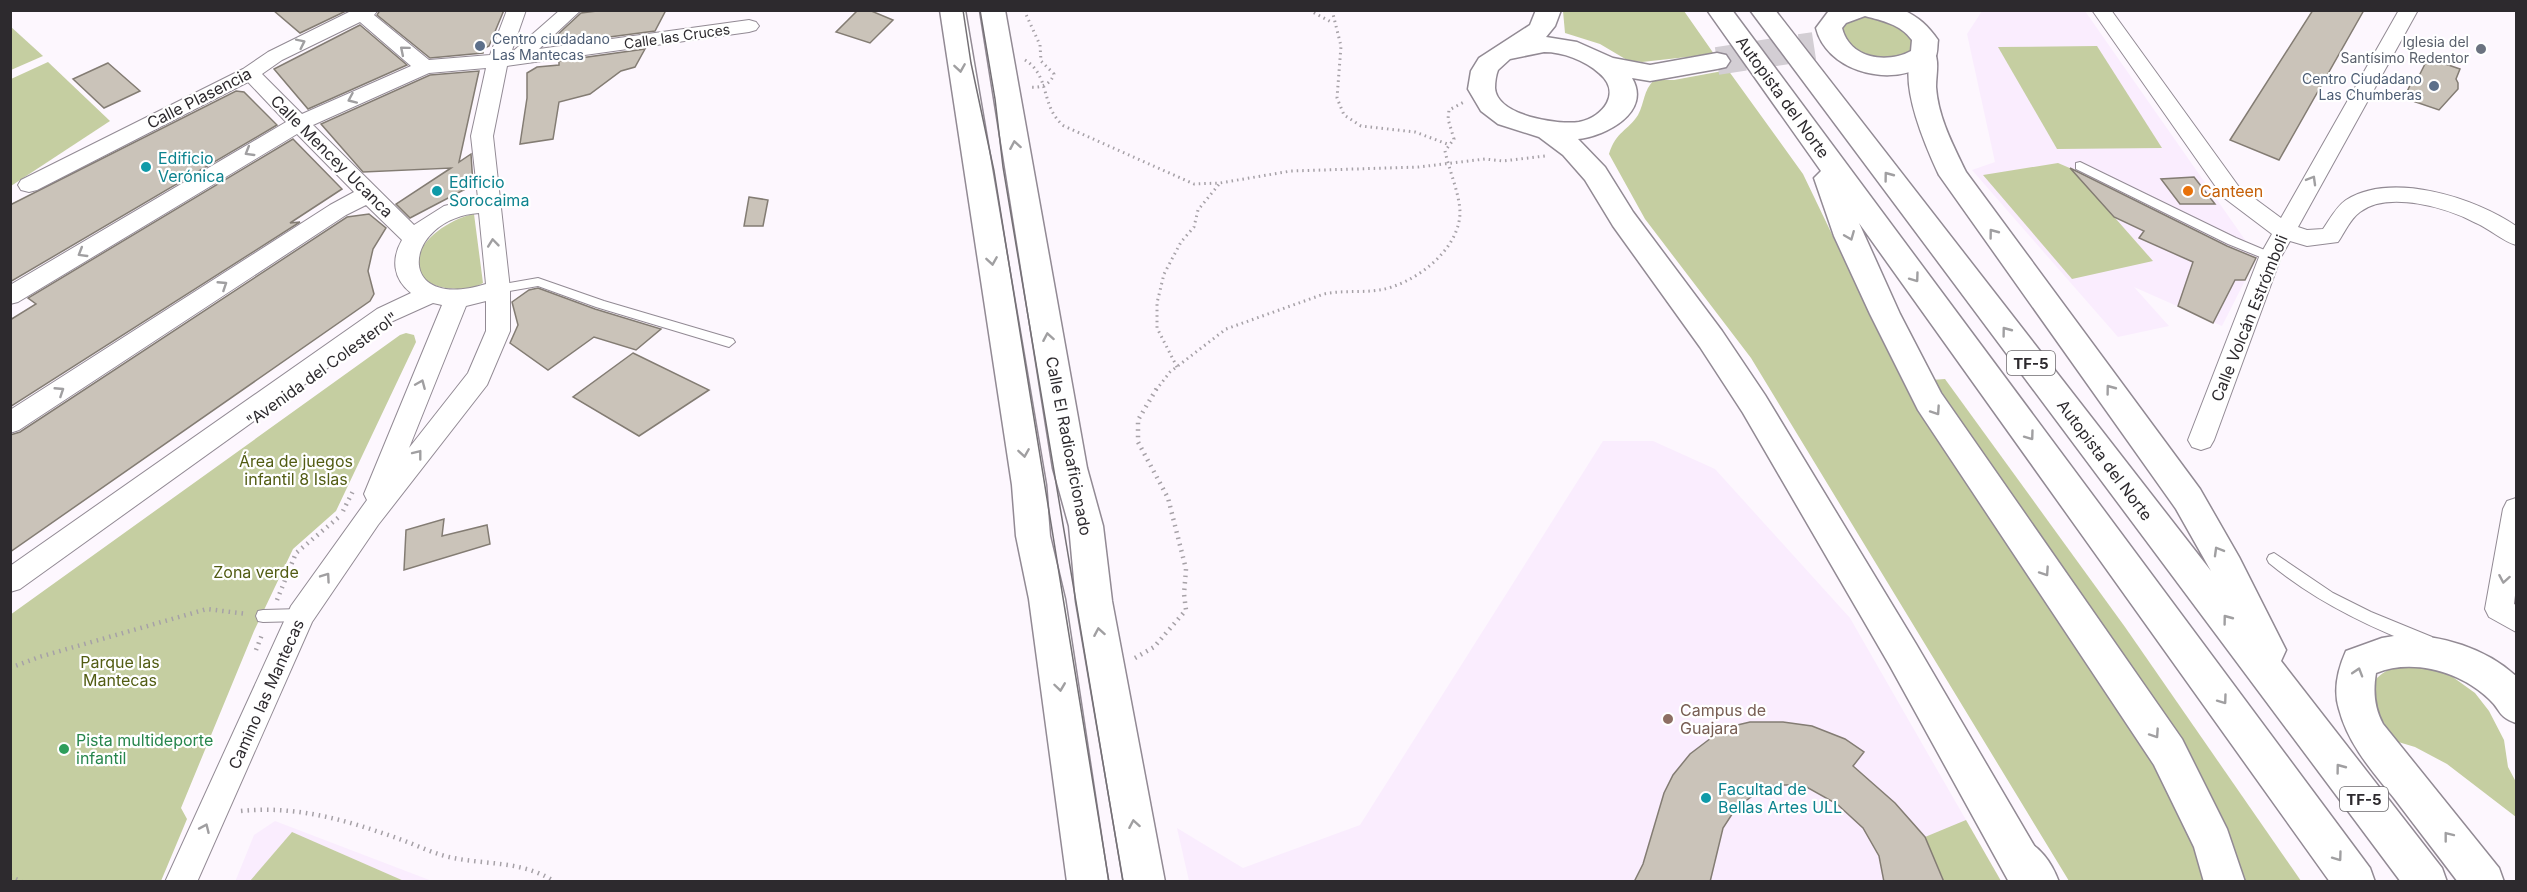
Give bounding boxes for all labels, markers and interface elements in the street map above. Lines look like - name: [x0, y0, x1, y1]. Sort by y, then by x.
- street label: Calle las Cruces: [623, 20, 731, 52]
- place label: Centro ciudadano Las Mantecas: [492, 30, 610, 63]
- street label: Autopista del Norte: [1732, 32, 1834, 162]
- place label: Iglesia del Santísimo Redentor: [2340, 33, 2469, 66]
- one-way arrow: [294, 39, 305, 51]
- marker: Centro ciudadano Las Mantecas: [473, 39, 487, 53]
- marker: Iglesia del Santísimo Redentor: [2474, 42, 2488, 56]
- one-way arrow: [400, 46, 411, 57]
- street label: Calle Plasencia: [143, 63, 255, 133]
- one-way arrow: [954, 64, 966, 73]
- place label: Centro Ciudadano Las Chumberas: [2302, 70, 2422, 103]
- marker: Centro Ciudadano Las Chumberas: [2427, 79, 2441, 93]
- street label: Calle Mencey Ucanca: [267, 91, 397, 221]
- one-way arrow: [348, 92, 359, 104]
- one-way arrow: [1010, 140, 1022, 149]
- one-way arrow: [245, 145, 255, 156]
- place label: Edificio Verónica: [158, 148, 225, 186]
- marker: Edificio Verónica: [139, 160, 153, 174]
- one-way arrow: [1885, 171, 1896, 182]
- place label: Edificio Sorocaima: [449, 172, 529, 210]
- one-way arrow: [2305, 176, 2316, 186]
- place label: Canteen: [2200, 181, 2263, 201]
- marker: Edificio Sorocaima: [430, 184, 444, 198]
- marker: Canteen: [2181, 184, 2195, 198]
- one-way arrow: [1990, 228, 2001, 239]
- one-way arrow: [1843, 230, 1855, 241]
- street label: Calle Volcán Estrómboli: [2206, 232, 2292, 404]
- one-way arrow: [487, 238, 500, 247]
- one-way arrow: [78, 245, 88, 257]
- one-way arrow: [985, 255, 998, 265]
- one-way arrow: [1908, 272, 1919, 283]
- one-way arrow: [217, 280, 227, 292]
- street label: "Avenida del Colesterol": [242, 307, 402, 431]
- one-way arrow: [2003, 326, 2014, 337]
- one-way arrow: [1042, 332, 1055, 342]
- road number: TF-5: [2007, 351, 2055, 375]
- street label: Calle El Radioaficionado: [1042, 355, 1096, 537]
- one-way arrow: [414, 380, 426, 391]
- one-way arrow: [2106, 385, 2117, 396]
- one-way arrow: [53, 387, 64, 398]
- street label: Autopista del Norte: [2053, 396, 2157, 524]
- one-way arrow: [1929, 405, 1940, 416]
- one-way arrow: [2023, 429, 2034, 440]
- one-way arrow: [1017, 448, 1030, 458]
- one-way arrow: [411, 450, 422, 461]
- park label: Área de juegos infantil 8 Islas: [239, 451, 353, 489]
- one-way arrow: [2214, 547, 2225, 557]
- park label: Zona verde: [213, 562, 299, 582]
- one-way arrow: [2038, 566, 2049, 577]
- one-way arrow: [319, 573, 330, 584]
- one-way arrow: [2498, 574, 2511, 584]
- one-way arrow: [2223, 615, 2234, 626]
- street label: Camino las Mantecas: [224, 616, 308, 772]
- one-way arrow: [1093, 627, 1106, 637]
- park label: Parque las Mantecas: [80, 652, 160, 690]
- one-way arrow: [2351, 668, 2363, 678]
- one-way arrow: [1053, 683, 1065, 692]
- one-way arrow: [2216, 693, 2227, 704]
- place label: Campus de Guajara: [1680, 700, 1766, 738]
- marker: Campus de Guajara: [1661, 712, 1675, 726]
- one-way arrow: [2148, 727, 2159, 738]
- place label: Pista multideporte infantil: [76, 730, 213, 768]
- marker: Pista multideporte infantil: [57, 742, 71, 756]
- one-way arrow: [2337, 764, 2348, 775]
- place label: Facultad de Bellas Artes ULL: [1718, 779, 1842, 817]
- road number: TF-5: [2340, 787, 2388, 811]
- marker: Facultad de Bellas Artes ULL: [1699, 791, 1713, 805]
- one-way arrow: [1128, 819, 1141, 829]
- one-way arrow: [198, 824, 210, 835]
- one-way arrow: [2445, 831, 2456, 842]
- one-way arrow: [2330, 851, 2341, 862]

